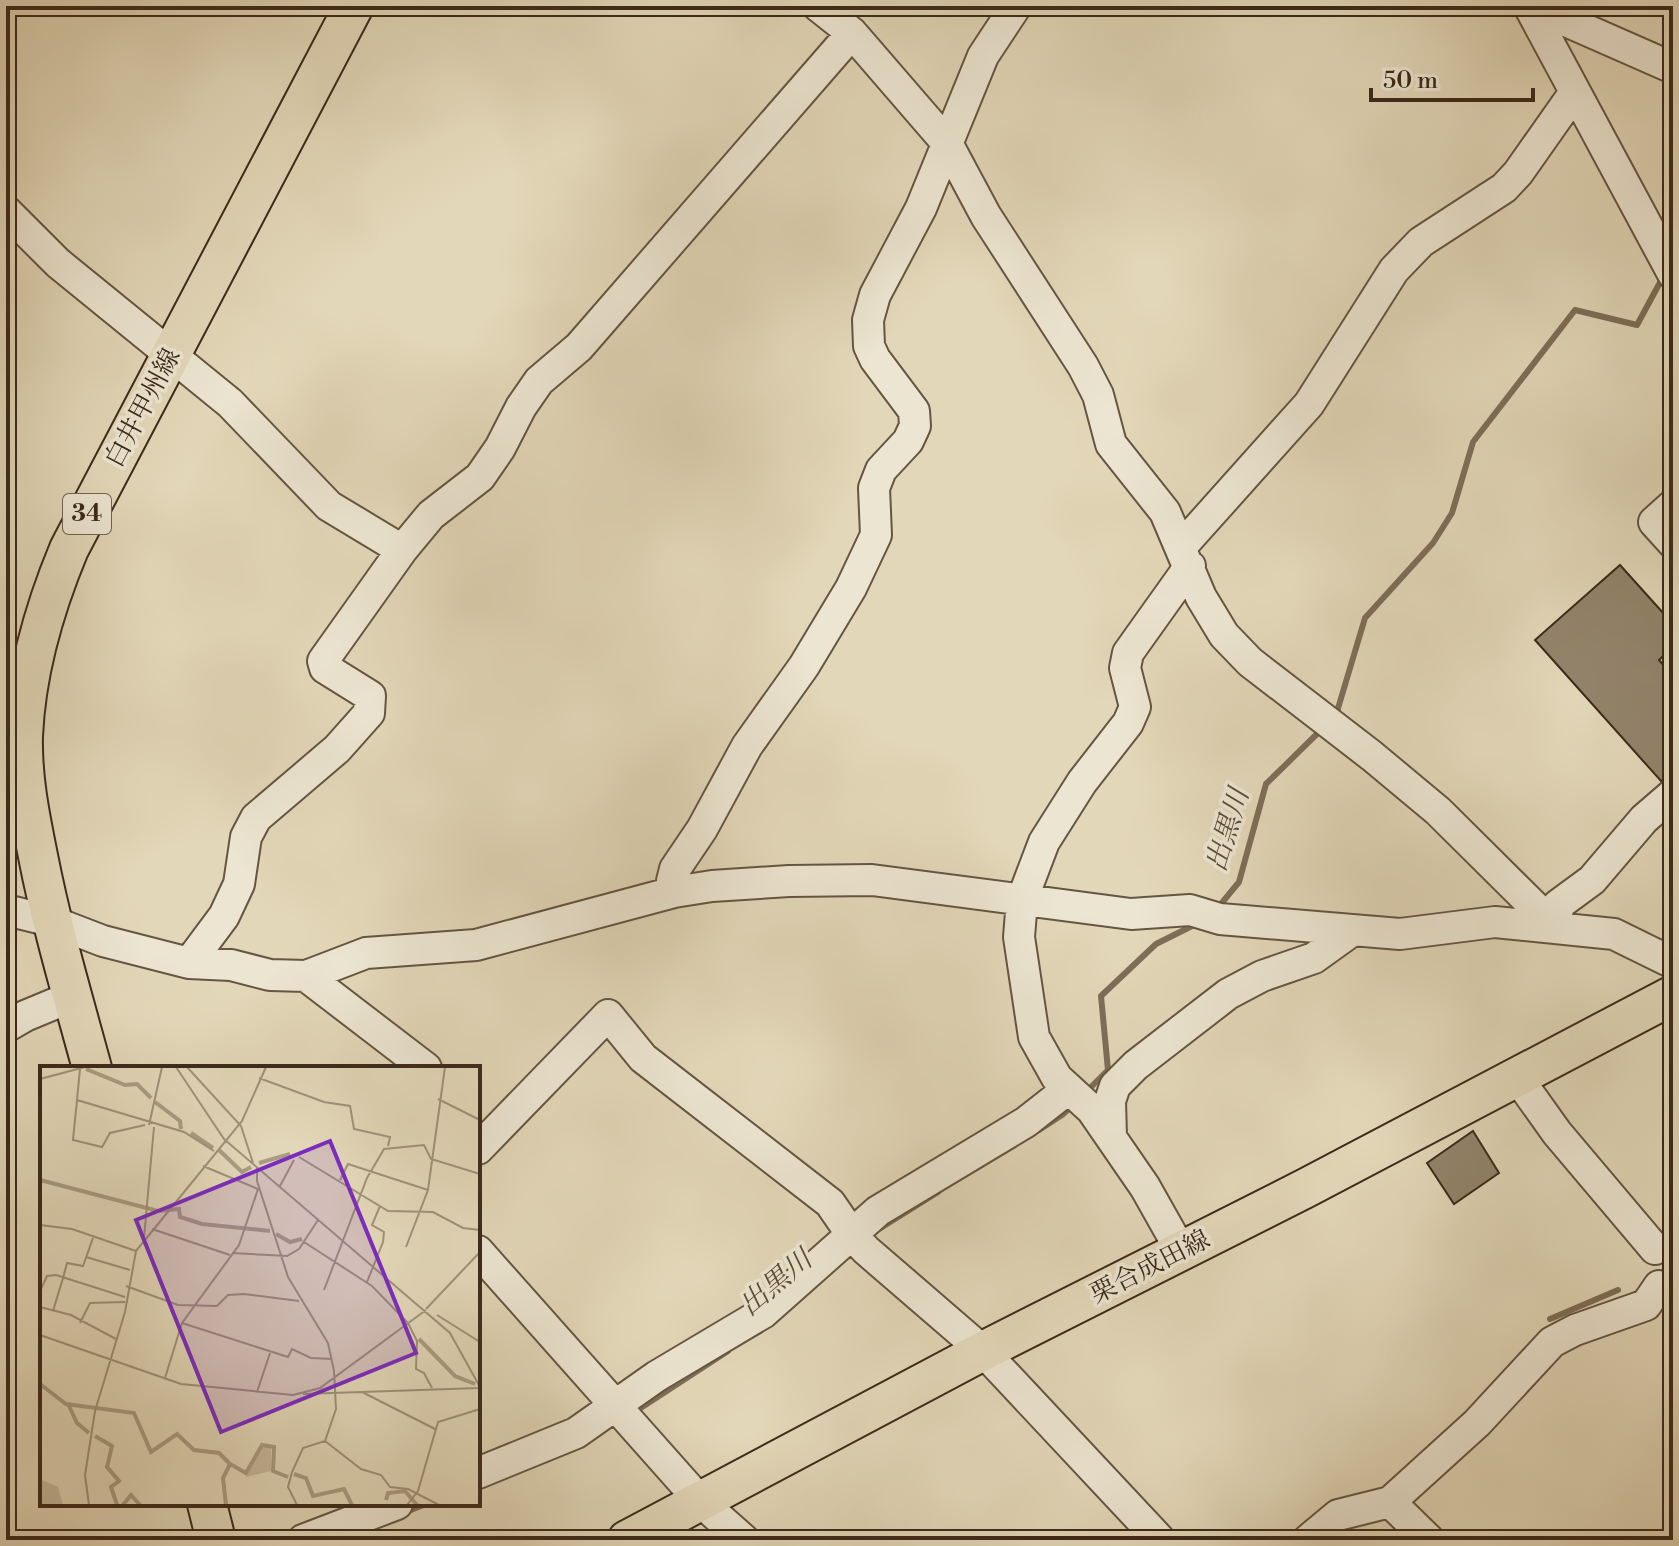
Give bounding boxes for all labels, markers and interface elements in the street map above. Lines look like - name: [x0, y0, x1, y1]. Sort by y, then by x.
- scale bar: [1371, 52, 1533, 102]
- text: 50 m: [1383, 66, 1438, 96]
- street label: 白井甲州線: [98, 343, 188, 473]
- road number: 34: [63, 494, 111, 534]
- water label: 出黒川: [1199, 782, 1258, 875]
- inset map: [40, 1066, 480, 1506]
- street label: 栗合成田線: [1085, 1223, 1215, 1311]
- water label: 出黒川: [733, 1241, 822, 1323]

